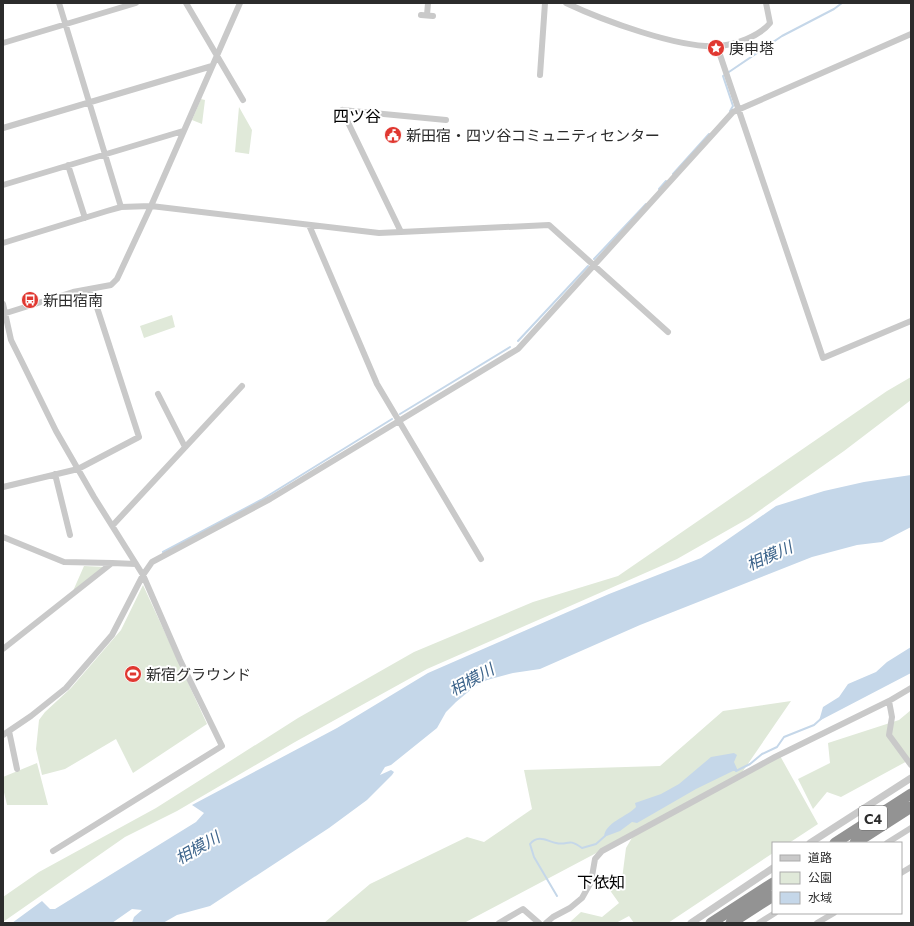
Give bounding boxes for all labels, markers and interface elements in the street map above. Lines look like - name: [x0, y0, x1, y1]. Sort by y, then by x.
- place icon: 庚申塔: [706, 38, 726, 58]
- place label: 庚申塔: [729, 39, 774, 57]
- district label: 四ツ谷: [333, 106, 381, 125]
- public building icon: 新田宿・四ツ谷コミュニティセンター: [383, 125, 403, 145]
- place label: 新田宿・四ツ谷コミュニティセンター: [406, 126, 660, 144]
- bus stop icon: 新田宿南: [20, 290, 40, 310]
- place label: 新田宿南: [43, 291, 103, 309]
- water label: 相模川: [743, 536, 797, 573]
- water label: 相模川: [445, 658, 498, 699]
- sports icon: 新宿グラウンド: [123, 664, 143, 684]
- place label: 新宿グラウンド: [146, 665, 251, 683]
- road number: C4: [859, 806, 887, 830]
- water label: 相模川: [171, 826, 224, 867]
- legend: [772, 842, 902, 914]
- text: 道路: [808, 850, 832, 864]
- text: 公園: [808, 870, 832, 884]
- district label: 下依知: [577, 872, 625, 891]
- text: 水域: [808, 890, 832, 904]

